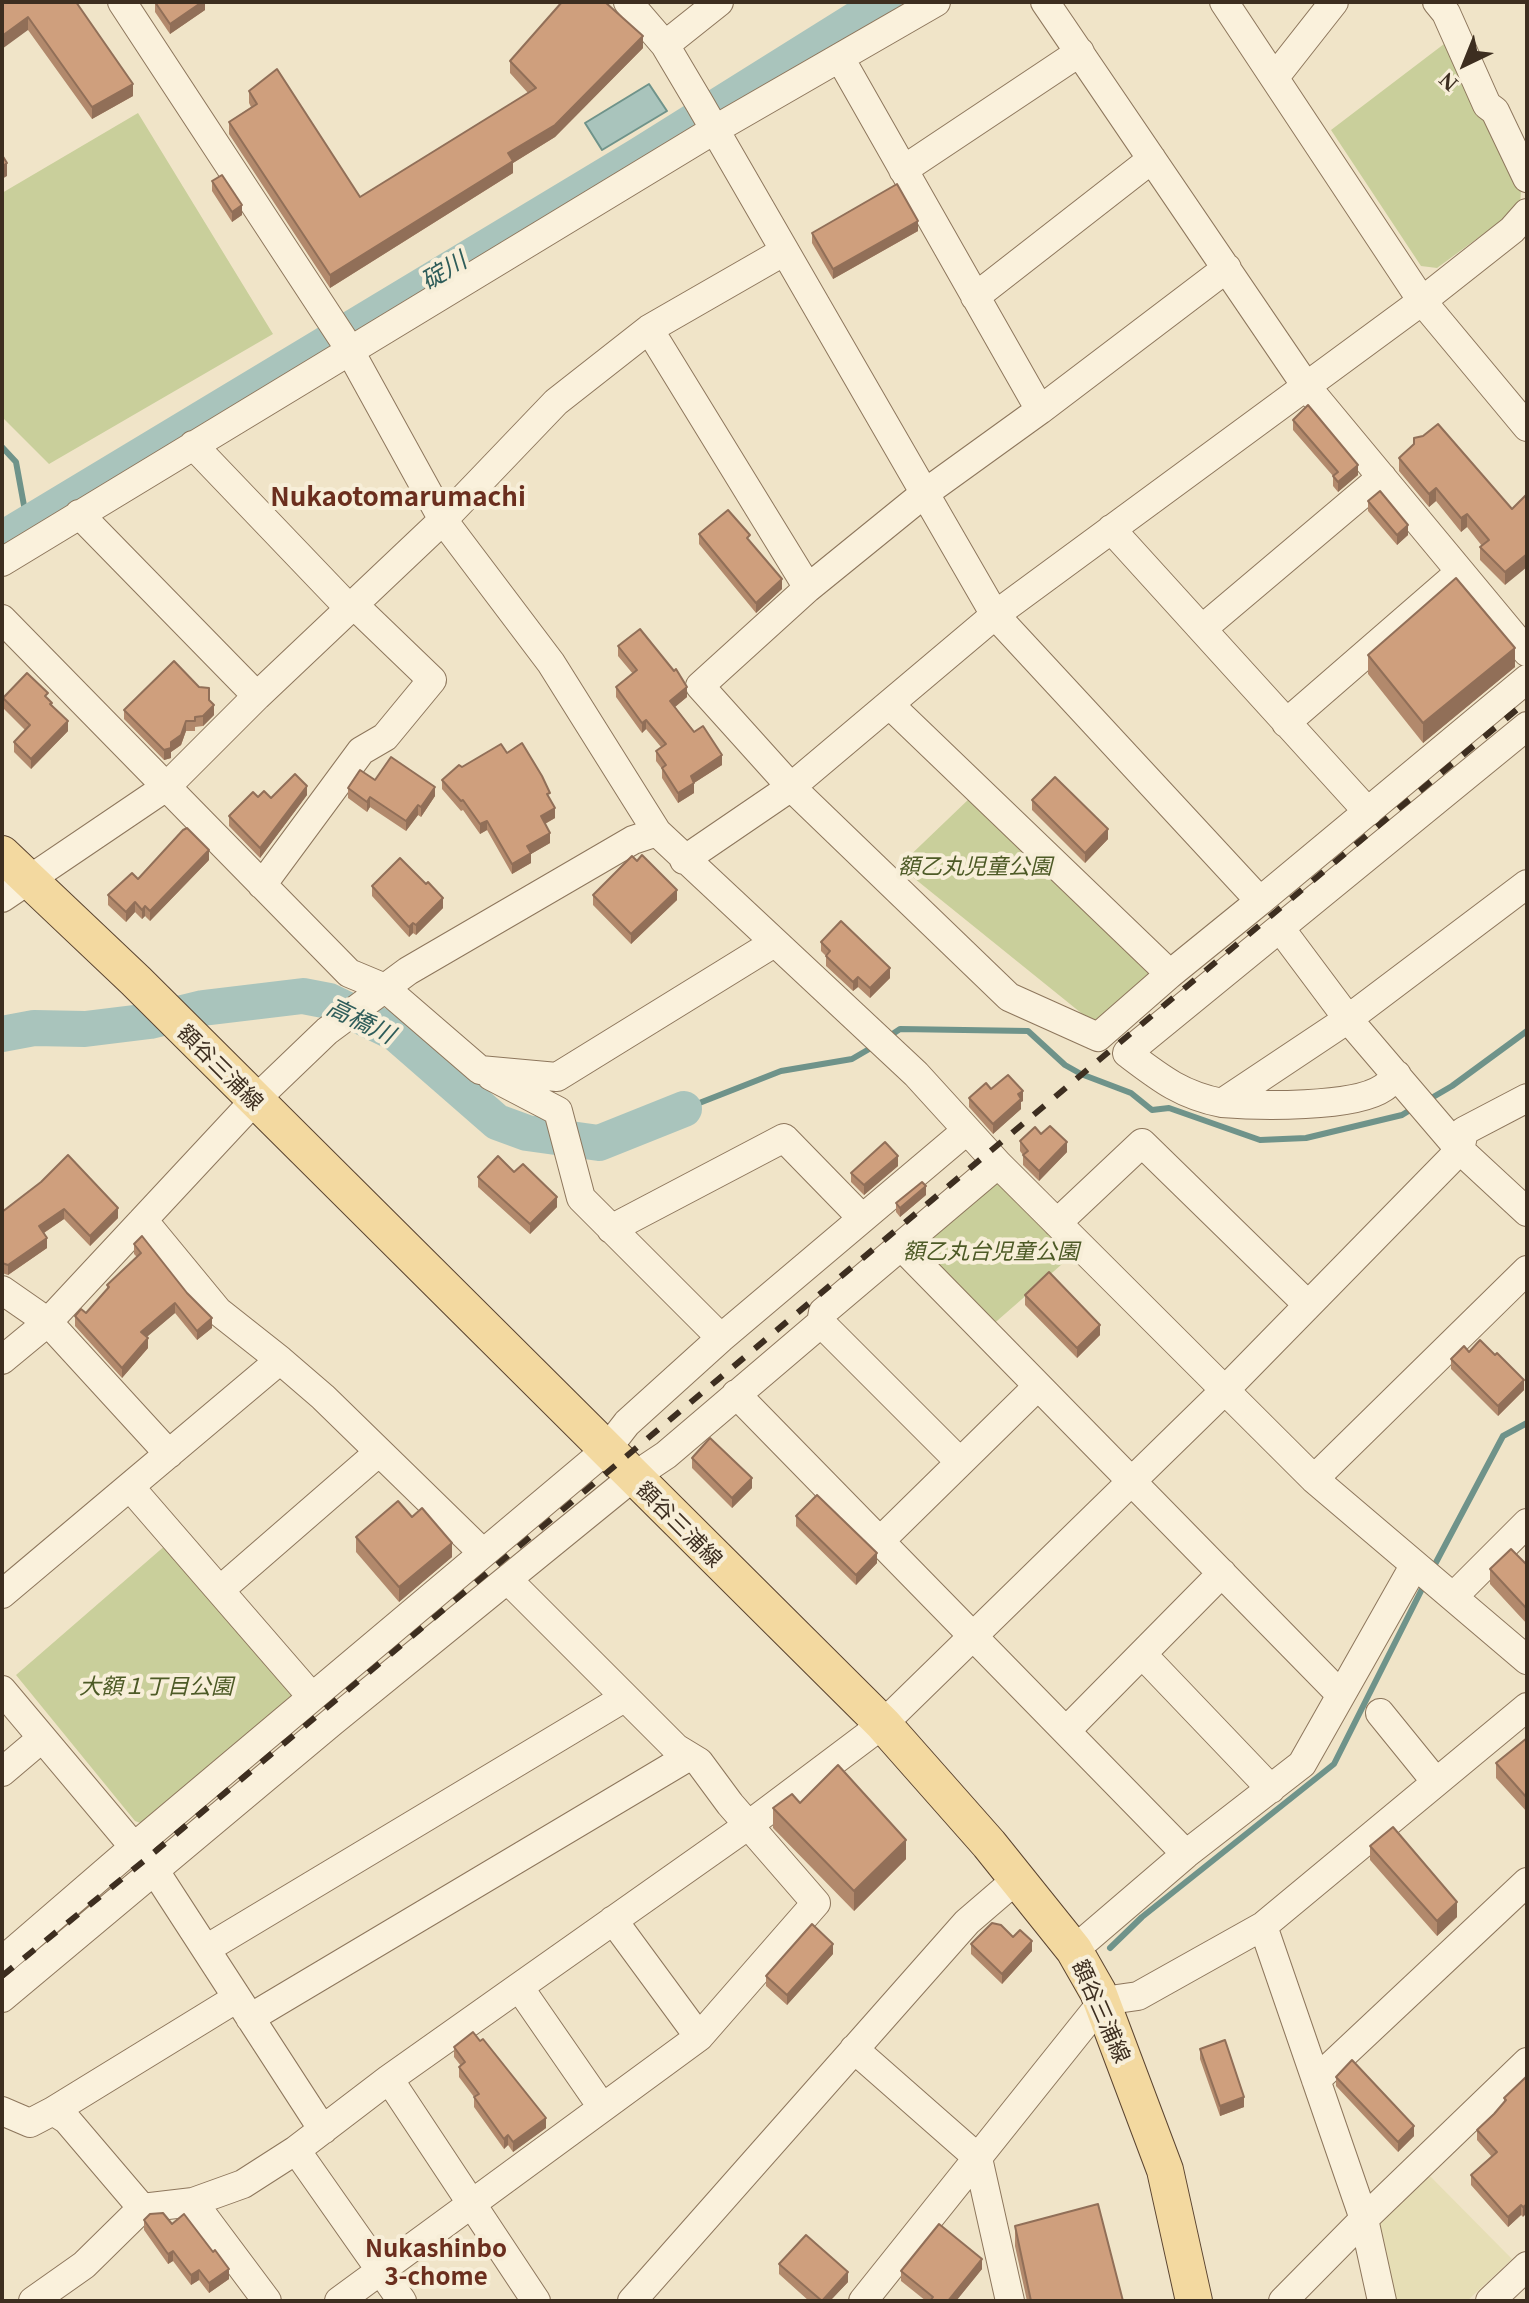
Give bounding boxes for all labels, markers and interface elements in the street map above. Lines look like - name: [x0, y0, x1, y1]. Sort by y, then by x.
- north arrow: [1425, 24, 1505, 104]
- text: N: [1434, 67, 1463, 96]
- water label: 碇川: [415, 245, 471, 295]
- district label: Nukaotomarumachi: [270, 480, 526, 512]
- park label: 額乙丸児童公園: [898, 853, 1052, 879]
- water label: 高橋川: [322, 991, 400, 1049]
- street label: 額谷三浦線: [173, 1019, 269, 1115]
- park label: 額乙丸台児童公園: [903, 1238, 1079, 1264]
- street label: 額谷三浦線: [632, 1476, 728, 1572]
- park label: 大額１丁目公園: [79, 1673, 233, 1699]
- street label: 額谷三浦線: [1068, 1955, 1136, 2067]
- district label: Nukashinbo 3-chome: [365, 2234, 507, 2290]

